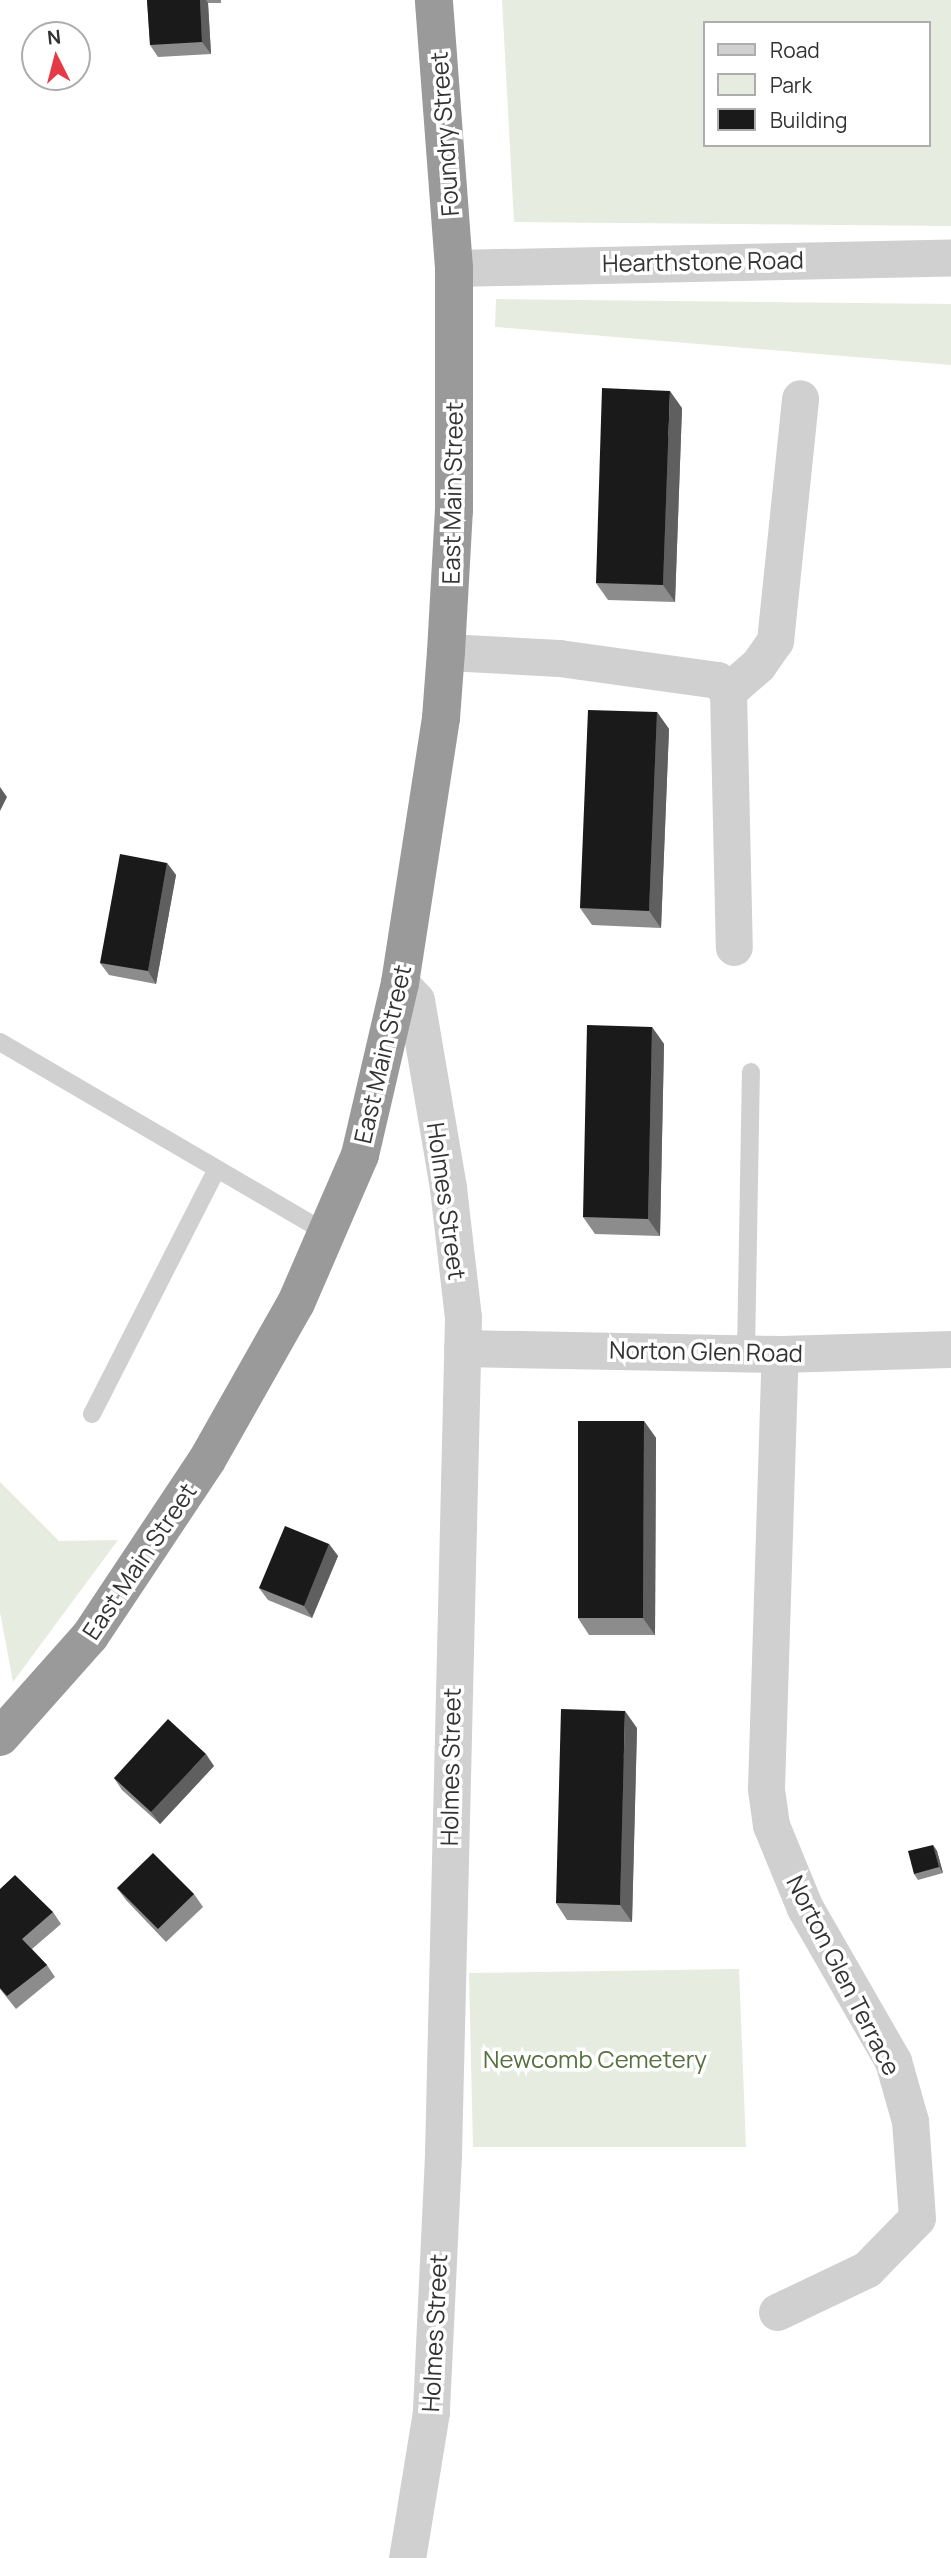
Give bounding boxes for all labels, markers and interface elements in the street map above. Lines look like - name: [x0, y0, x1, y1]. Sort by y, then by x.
- north arrow: [21, 21, 91, 91]
- legend: [702, 21, 930, 147]
- text: N: [46, 23, 62, 51]
- text: Road: [770, 36, 820, 64]
- street label: Foundry Street: [424, 51, 464, 217]
- text: Park: [770, 71, 812, 99]
- text: Building: [770, 106, 847, 134]
- street label: Hearthstone Road: [602, 245, 804, 277]
- street label: East Main Street: [436, 401, 468, 585]
- street label: East Main Street: [347, 962, 417, 1146]
- street label: Holmes Street: [422, 1121, 472, 1281]
- street label: Norton Glen Road: [609, 1335, 803, 1367]
- street label: East Main Street: [76, 1477, 202, 1645]
- street label: Holmes Street: [434, 1688, 466, 1846]
- street label: Norton Glen Terrace: [781, 1870, 907, 2080]
- park label: Newcomb Cemetery: [483, 2045, 707, 2073]
- street label: Holmes Street: [415, 2253, 453, 2413]

